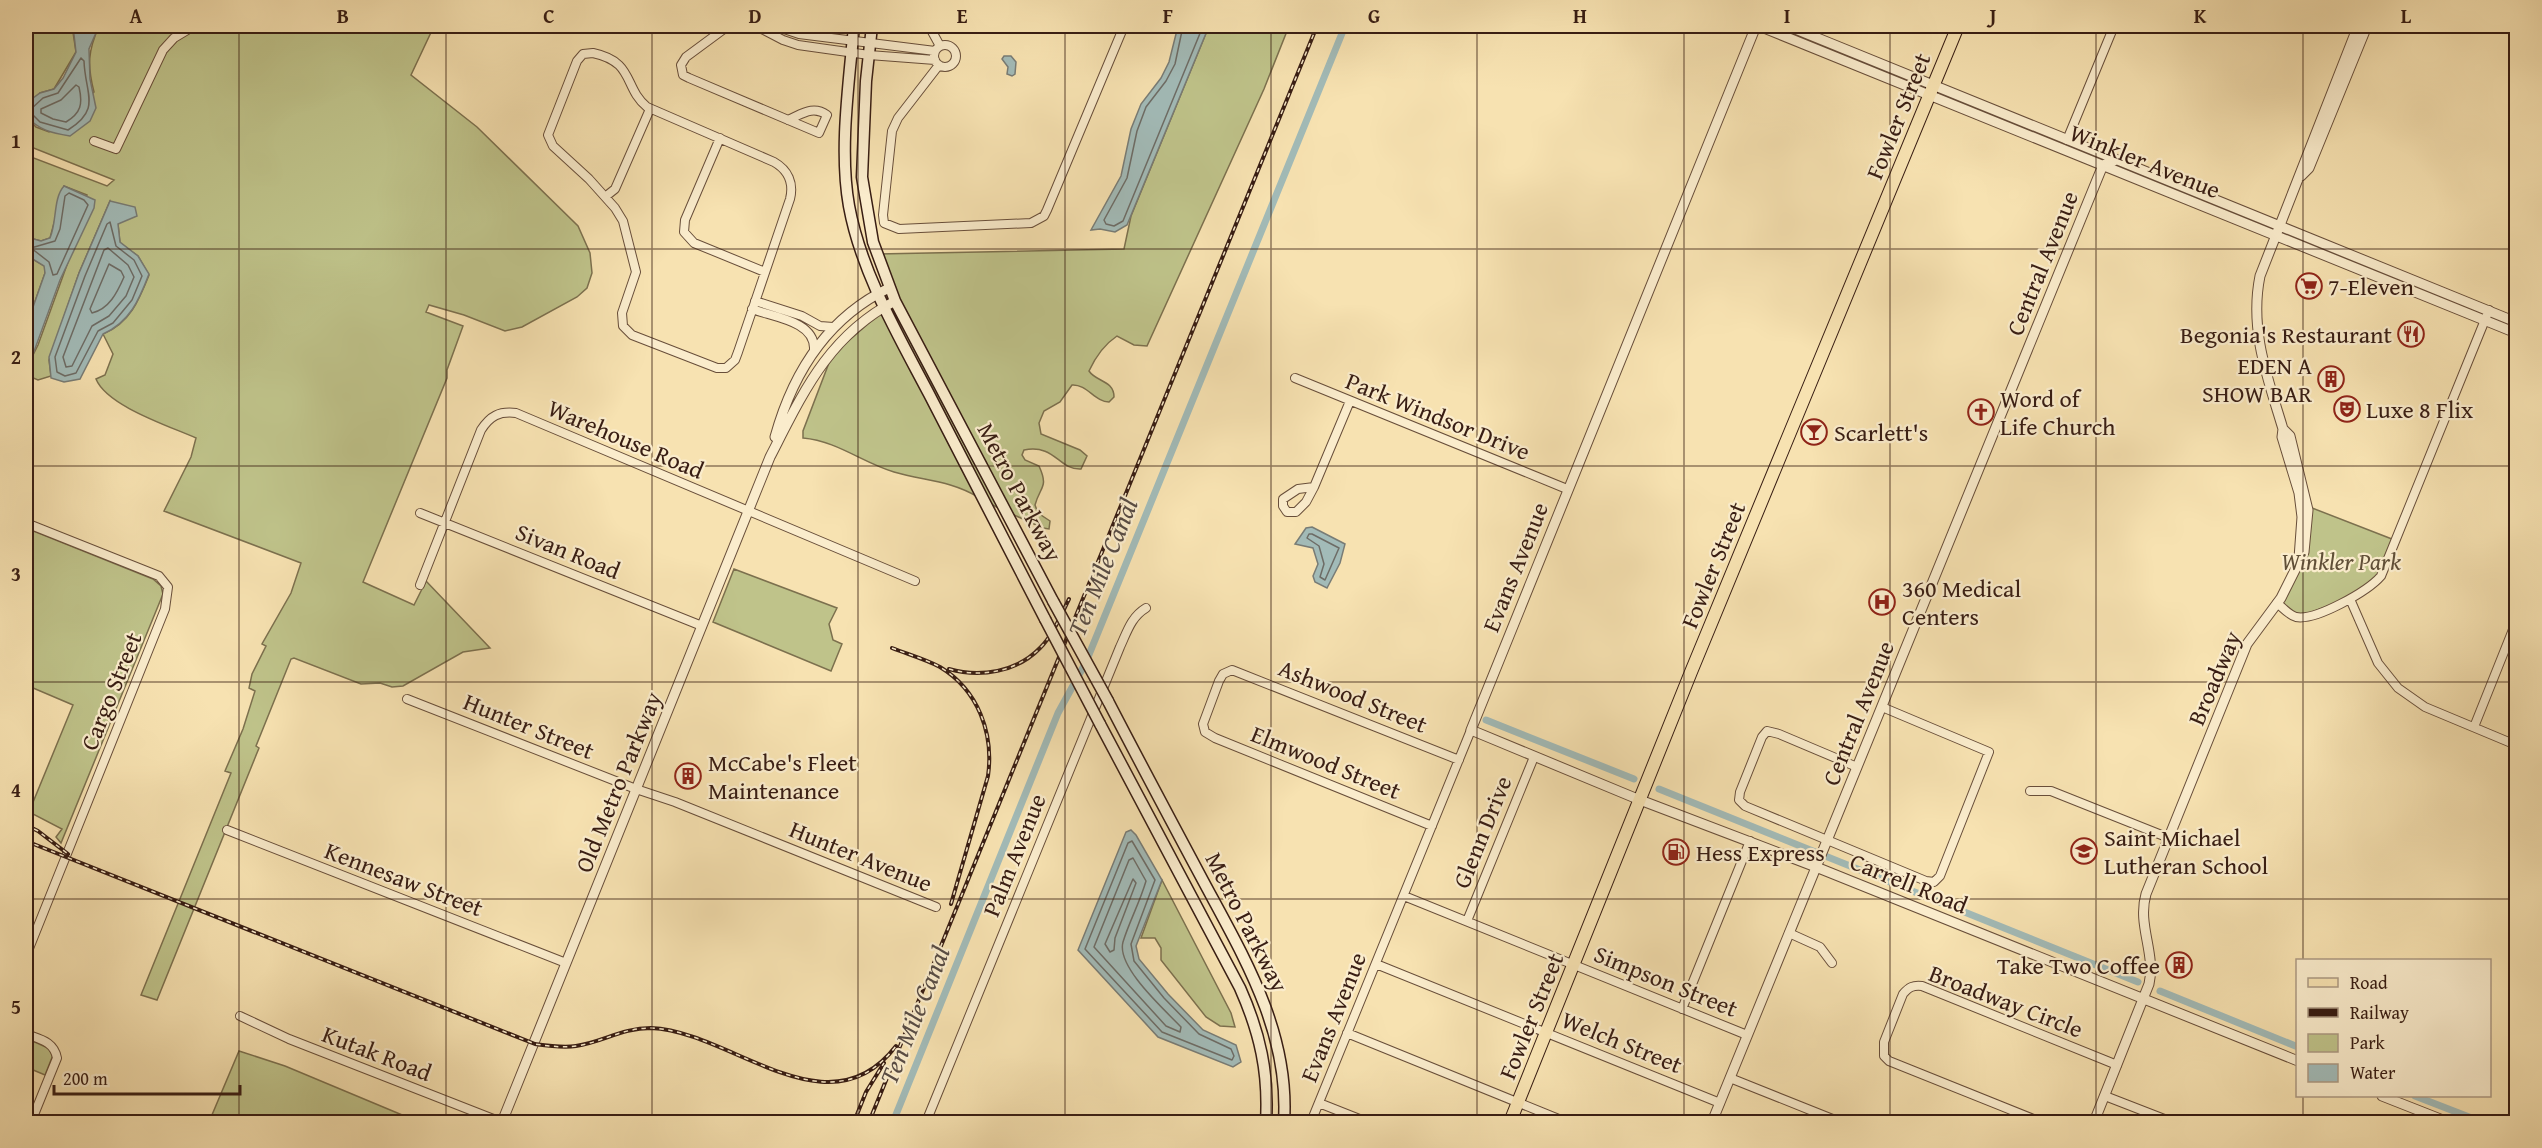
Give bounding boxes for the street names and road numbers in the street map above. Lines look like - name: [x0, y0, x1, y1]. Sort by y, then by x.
- street label: Fowler Street: [1857, 47, 1939, 184]
- street label: Winkler Avenue: [2064, 115, 2226, 207]
- street label: Central Avenue: [1997, 186, 2087, 340]
- street label: Park Windsor Drive: [1341, 363, 1535, 469]
- street label: Warehouse Road: [542, 390, 710, 488]
- street label: Metro Parkway: [969, 416, 1071, 568]
- street label: Fowler Street: [1672, 496, 1754, 633]
- street label: Evans Avenue: [1473, 497, 1557, 637]
- street label: Sivan Road: [510, 514, 626, 588]
- street label: Broadway: [2178, 625, 2250, 731]
- street label: Cargo Street: [71, 626, 151, 755]
- street label: Central Avenue: [1813, 636, 1903, 790]
- street label: Ashwood Street: [1273, 650, 1433, 742]
- street label: Hunter Street: [458, 684, 600, 768]
- street label: Old Metro Parkway: [566, 686, 670, 878]
- street label: Elmwood Street: [1246, 716, 1407, 808]
- street label: Glenn Drive: [1444, 771, 1520, 893]
- street label: Palm Avenue: [973, 788, 1055, 922]
- street label: Hunter Avenue: [784, 811, 938, 901]
- street label: Kennesaw Street: [320, 833, 489, 925]
- street label: Carrell Road: [1845, 844, 1973, 923]
- street label: Metro Parkway: [1197, 846, 1297, 998]
- street label: Simpson Street: [1589, 936, 1744, 1026]
- street label: Evans Avenue: [1291, 947, 1375, 1087]
- street label: Fowler Street: [1490, 947, 1572, 1084]
- street label: Broadway Circle: [1924, 956, 2088, 1046]
- street label: Welch Street: [1556, 1002, 1688, 1082]
- street label: Kutak Road: [317, 1016, 437, 1090]

